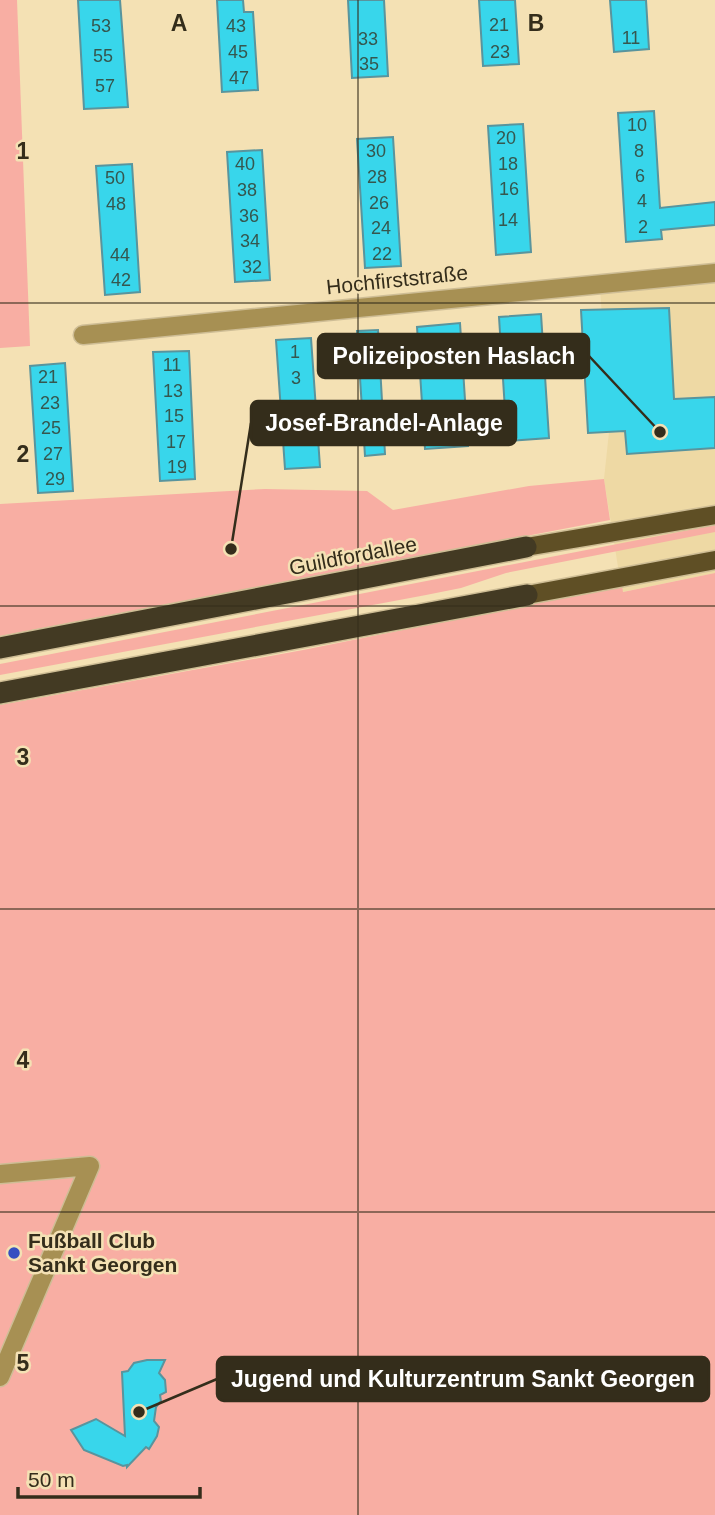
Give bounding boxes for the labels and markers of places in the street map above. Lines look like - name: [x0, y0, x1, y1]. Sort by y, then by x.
- callout: Polizeiposten Haslach: [318, 334, 589, 378]
- callout: Josef-Brandel-Anlage: [251, 401, 516, 445]
- place label: Fußball Club Sankt Georgen: [28, 1229, 177, 1276]
- marker: Fußball Club Sankt Georgen: [6, 1245, 22, 1261]
- callout: Jugend und Kulturzentrum Sankt Georgen: [217, 1357, 709, 1401]

